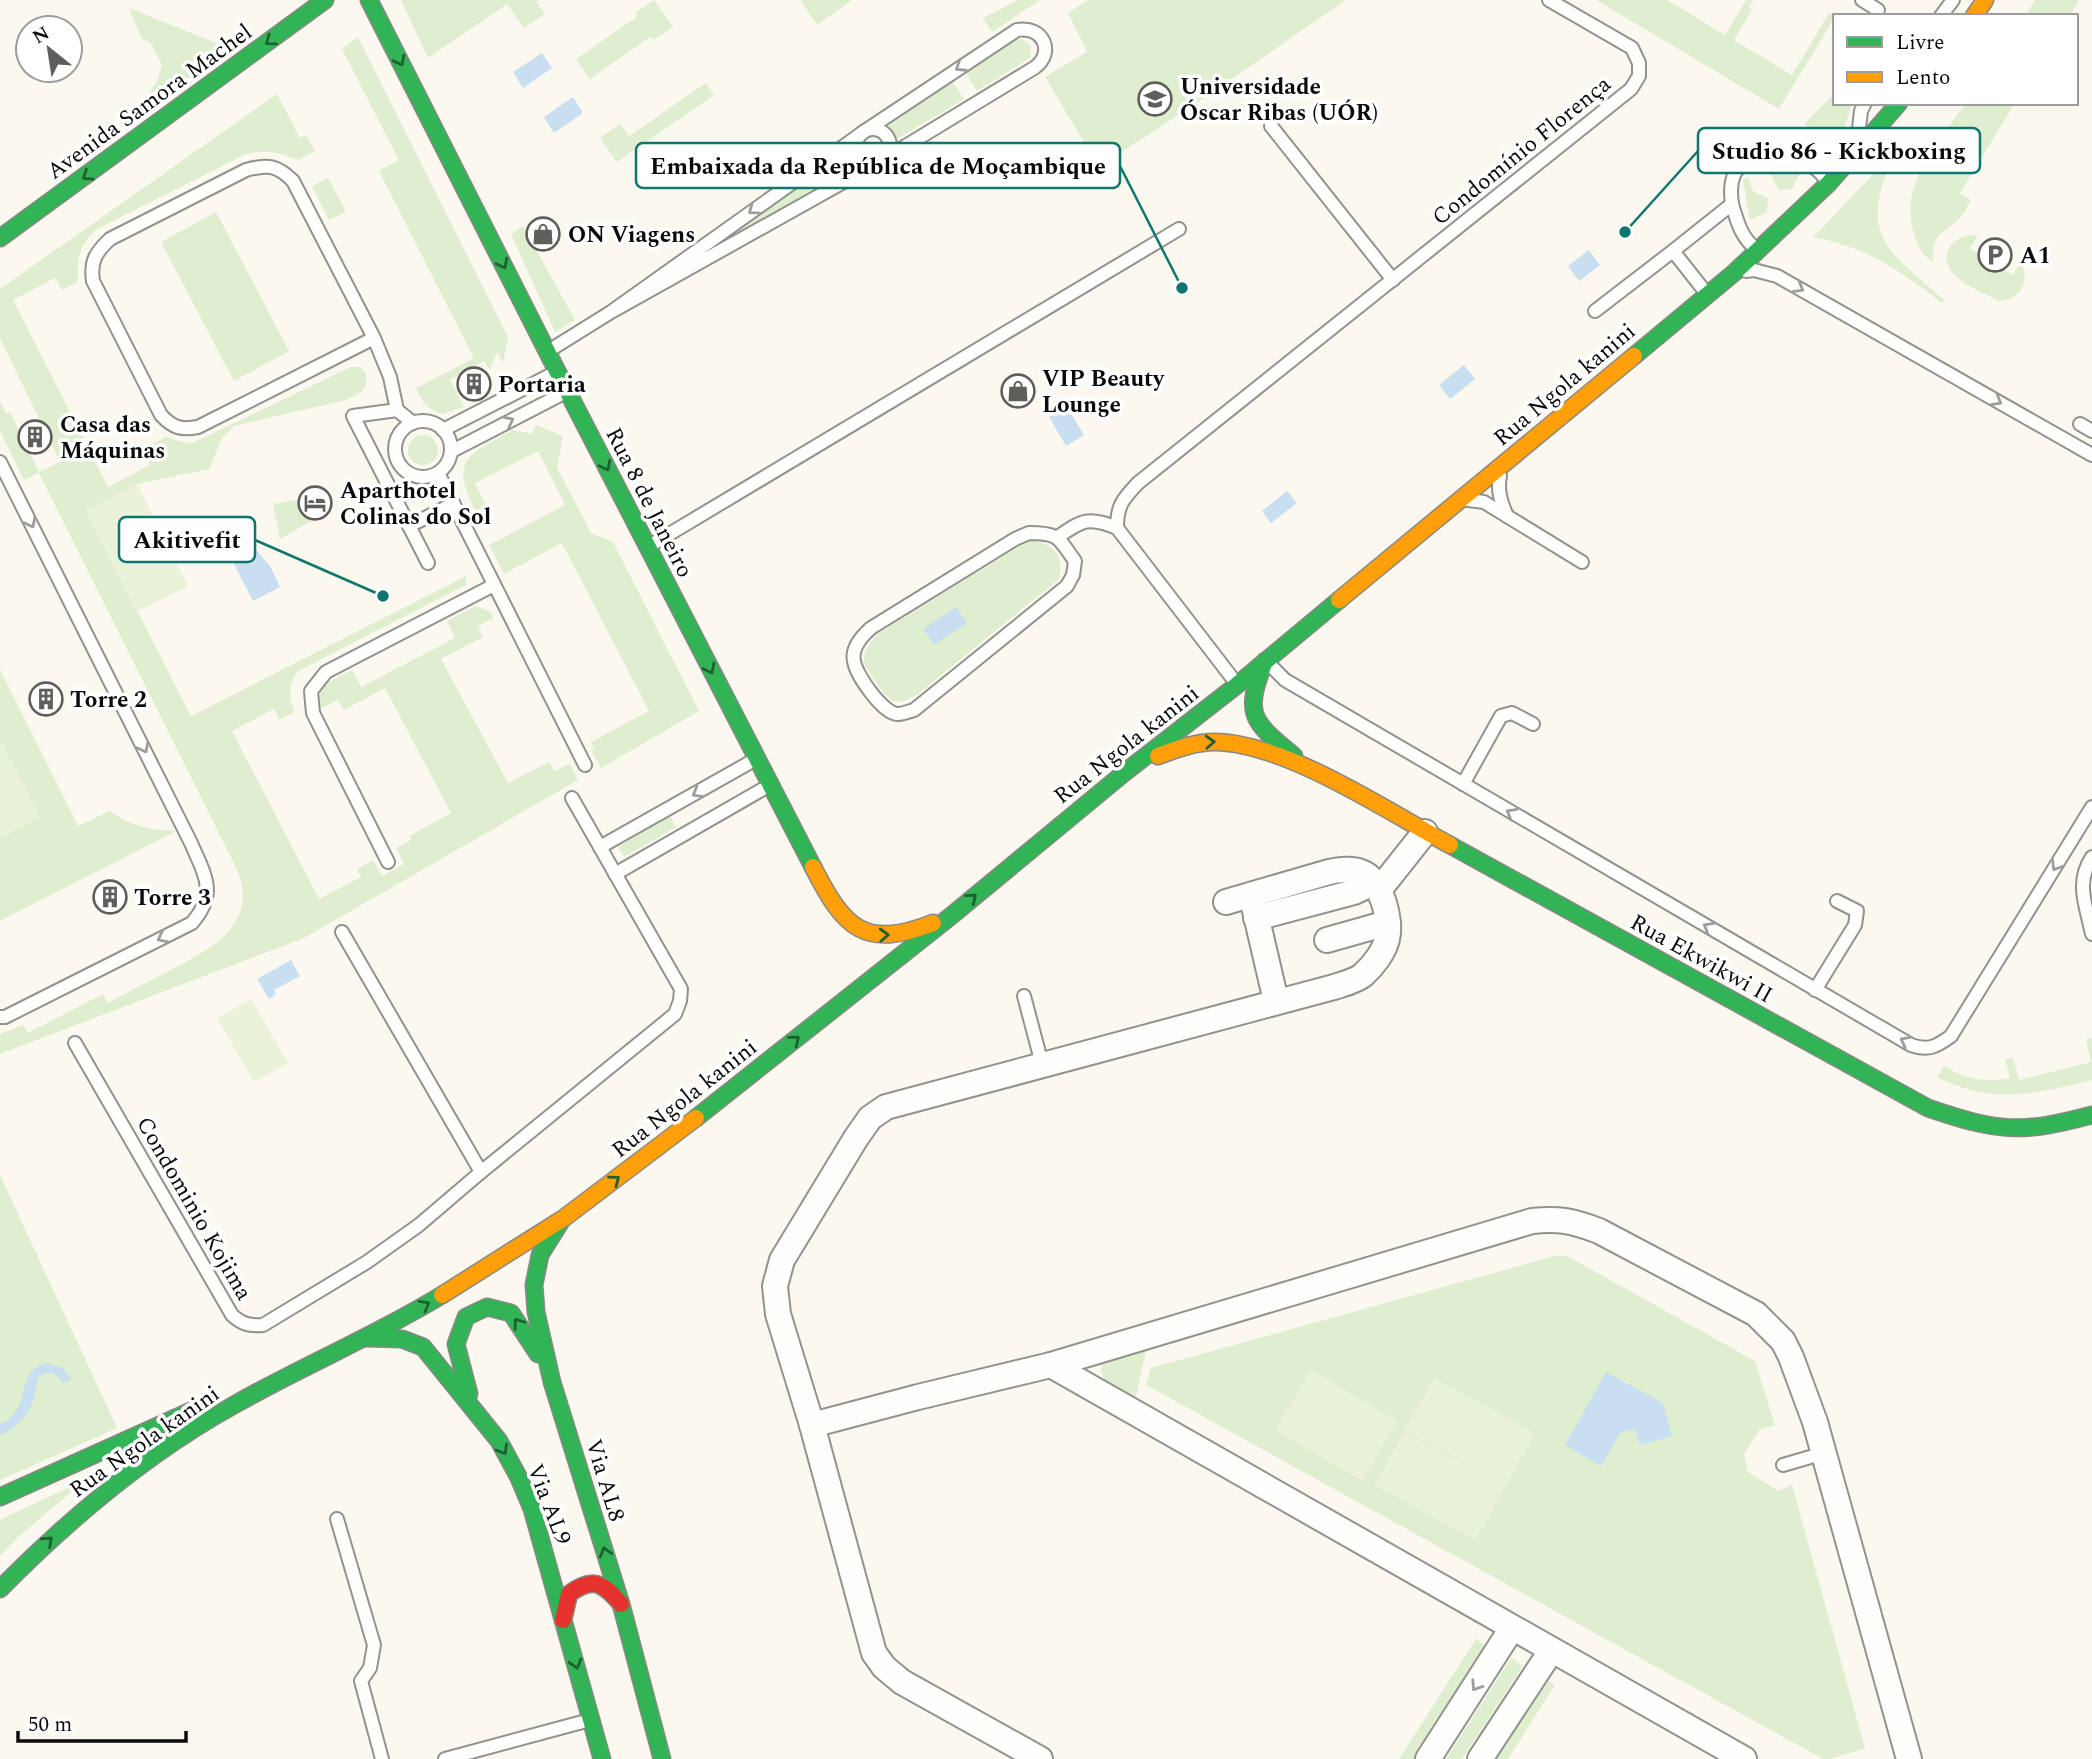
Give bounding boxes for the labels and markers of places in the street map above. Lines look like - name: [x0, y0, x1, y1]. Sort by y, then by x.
- place label: Universidade Óscar Ribas (UÓR): [1180, 70, 1378, 131]
- school or university icon: Universidade Óscar Ribas (UÓR): [1136, 80, 1174, 118]
- callout: Studio 86 - Kickboxing: [1698, 128, 1980, 173]
- callout: Embaixada da República de Moçambique: [636, 143, 1120, 188]
- shop icon: ON Viagens: [524, 215, 562, 253]
- place label: ON Viagens: [568, 218, 695, 253]
- parking icon: A1: [1976, 236, 2014, 274]
- place label: A1: [2020, 239, 2051, 274]
- place label: VIP Beauty Lounge: [1042, 362, 1165, 423]
- building icon: Portaria: [455, 365, 493, 403]
- place label: Portaria: [498, 368, 586, 403]
- shop icon: VIP Beauty Lounge: [999, 372, 1037, 410]
- place label: Casa das Máquinas: [60, 408, 165, 469]
- building icon: Casa das Máquinas: [16, 418, 54, 456]
- place label: Aparthotel Colinas do Sol: [340, 474, 491, 535]
- hotel icon: Aparthotel Colinas do Sol: [296, 484, 334, 522]
- callout: Akitivefit: [119, 517, 255, 562]
- building icon: Torre 2: [27, 680, 65, 718]
- place label: Torre 2: [70, 683, 147, 718]
- building icon: Torre 3: [91, 878, 129, 916]
- place label: Torre 3: [134, 881, 211, 916]

